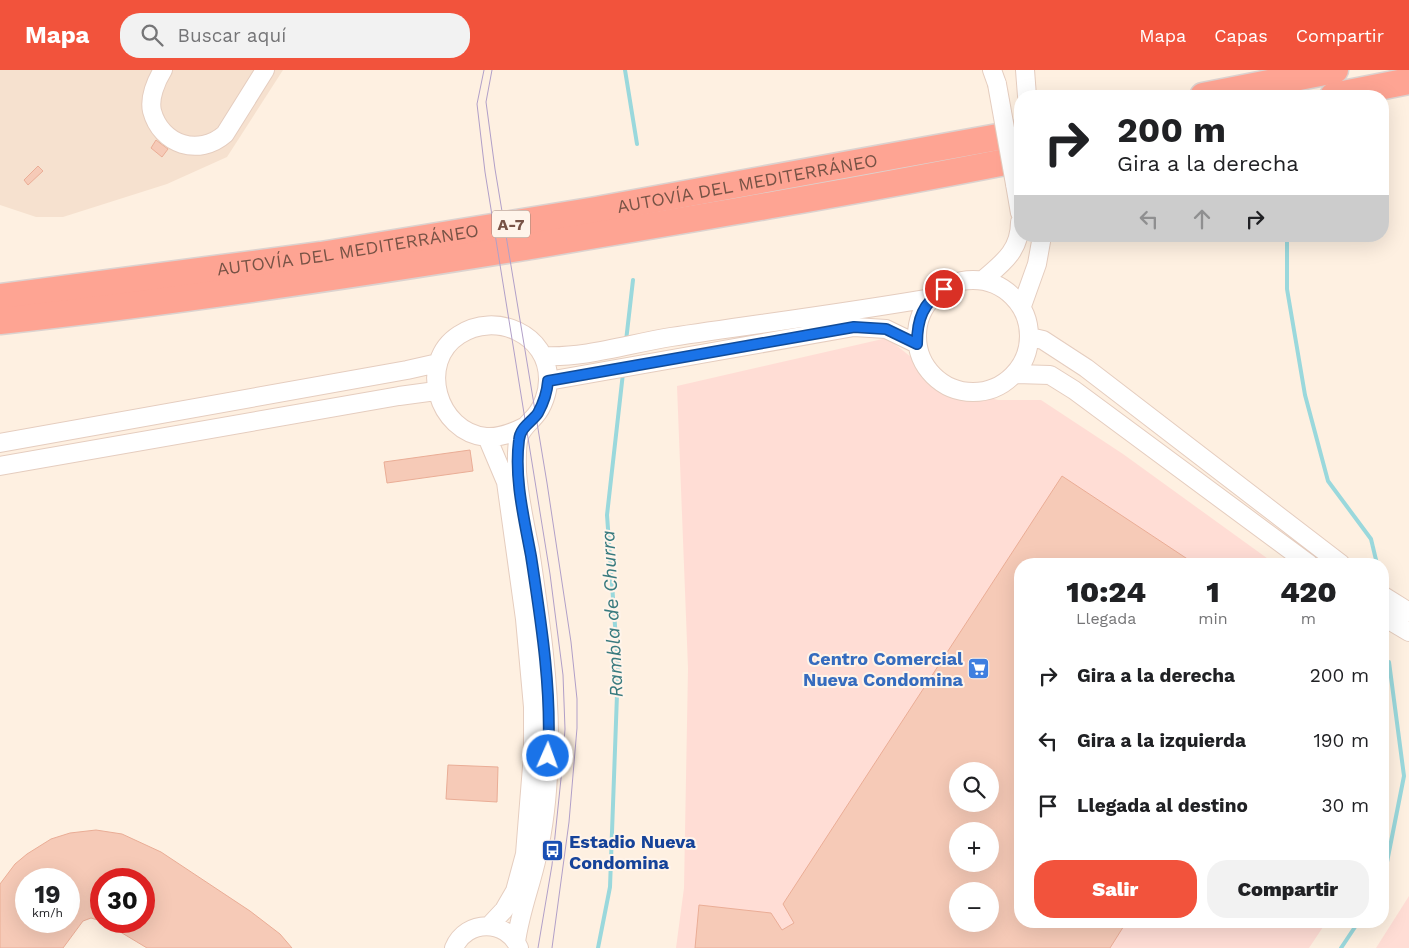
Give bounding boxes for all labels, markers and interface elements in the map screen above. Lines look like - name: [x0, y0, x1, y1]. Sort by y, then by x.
- search box: [120, 13, 470, 58]
- text: Mapa: [25, 21, 90, 49]
- icon: search: [138, 21, 166, 49]
- text: Buscar aquí: [178, 24, 286, 47]
- text: Mapa: [1139, 25, 1186, 46]
- text: Capas: [1214, 25, 1268, 46]
- text: Compartir: [1296, 25, 1384, 46]
- text: 200 m: [1117, 109, 1226, 151]
- icon: right: [1034, 110, 1099, 175]
- street label: AUTOVÍA DEL MEDITERRÁNEO: [615, 149, 879, 217]
- text: Gira a la derecha: [1117, 151, 1299, 176]
- icon: left: [1135, 205, 1163, 233]
- icon: ahead: [1188, 205, 1216, 233]
- icon: right: [1241, 205, 1269, 233]
- road number: A-7: [492, 210, 530, 238]
- street label: AUTOVÍA DEL MEDITERRÁNEO: [216, 219, 480, 279]
- pin: [923, 268, 965, 310]
- icon: arrive: [930, 275, 958, 303]
- water label: Rambla de Churra: [596, 530, 628, 698]
- text: 10:24: [1066, 574, 1146, 609]
- text: 1: [1206, 574, 1220, 609]
- text: 420: [1280, 574, 1337, 609]
- text: Llegada: [1076, 609, 1136, 628]
- text: min: [1198, 609, 1228, 628]
- text: m: [1301, 609, 1316, 628]
- place label: Centro Comercial Nueva Condomina: [803, 648, 964, 690]
- supermarket icon: Centro Comercial Nueva Condomina: [967, 656, 991, 680]
- icon: right: [1034, 662, 1062, 690]
- text: Gira a la derecha: [1077, 664, 1235, 687]
- text: 200 m: [1310, 664, 1369, 687]
- icon: left: [1034, 727, 1062, 755]
- position arrow: [521, 729, 573, 781]
- text: Gira a la izquierda: [1077, 729, 1246, 752]
- text: 190 m: [1313, 729, 1369, 752]
- map controls: [949, 762, 999, 932]
- button: search: [949, 762, 999, 812]
- icon: arrive: [1034, 792, 1062, 820]
- text: Llegada al destino: [1077, 794, 1248, 817]
- text: 30 m: [1322, 794, 1369, 817]
- button: +: [949, 822, 999, 872]
- place label: Estadio Nueva Condomina: [569, 831, 696, 873]
- bus stop icon: Estadio Nueva Condomina: [541, 839, 565, 863]
- button: Salir: [1034, 860, 1197, 918]
- button: Compartir: [1207, 860, 1369, 918]
- speed limit sign: 30: [90, 868, 155, 933]
- text: 19: [34, 880, 61, 909]
- button: −: [949, 882, 999, 932]
- text: km/h: [32, 906, 63, 920]

